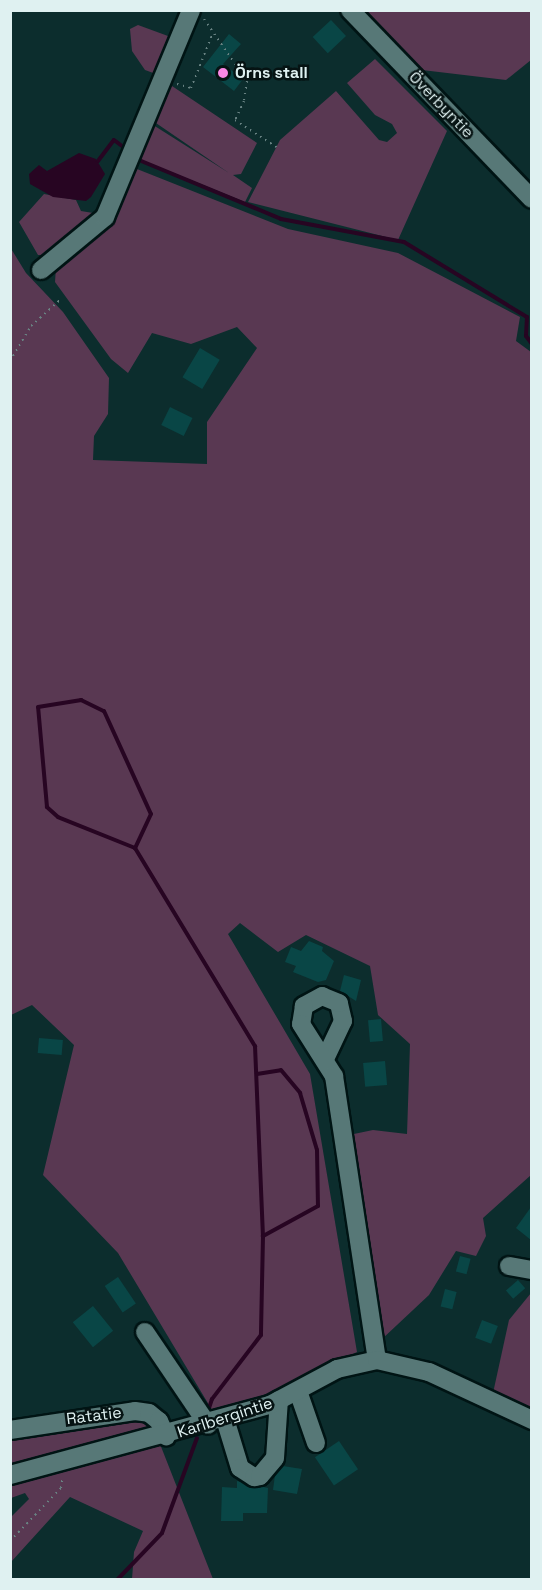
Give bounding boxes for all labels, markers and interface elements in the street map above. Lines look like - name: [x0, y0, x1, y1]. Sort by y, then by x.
- place label: Örns stall: [235, 63, 308, 83]
- marker: Örns stall: [216, 66, 230, 80]
- street label: Överbyntie: [405, 68, 477, 142]
- street label: Karlbergintie: [175, 1394, 275, 1442]
- street label: Ratatie: [65, 1403, 123, 1429]

